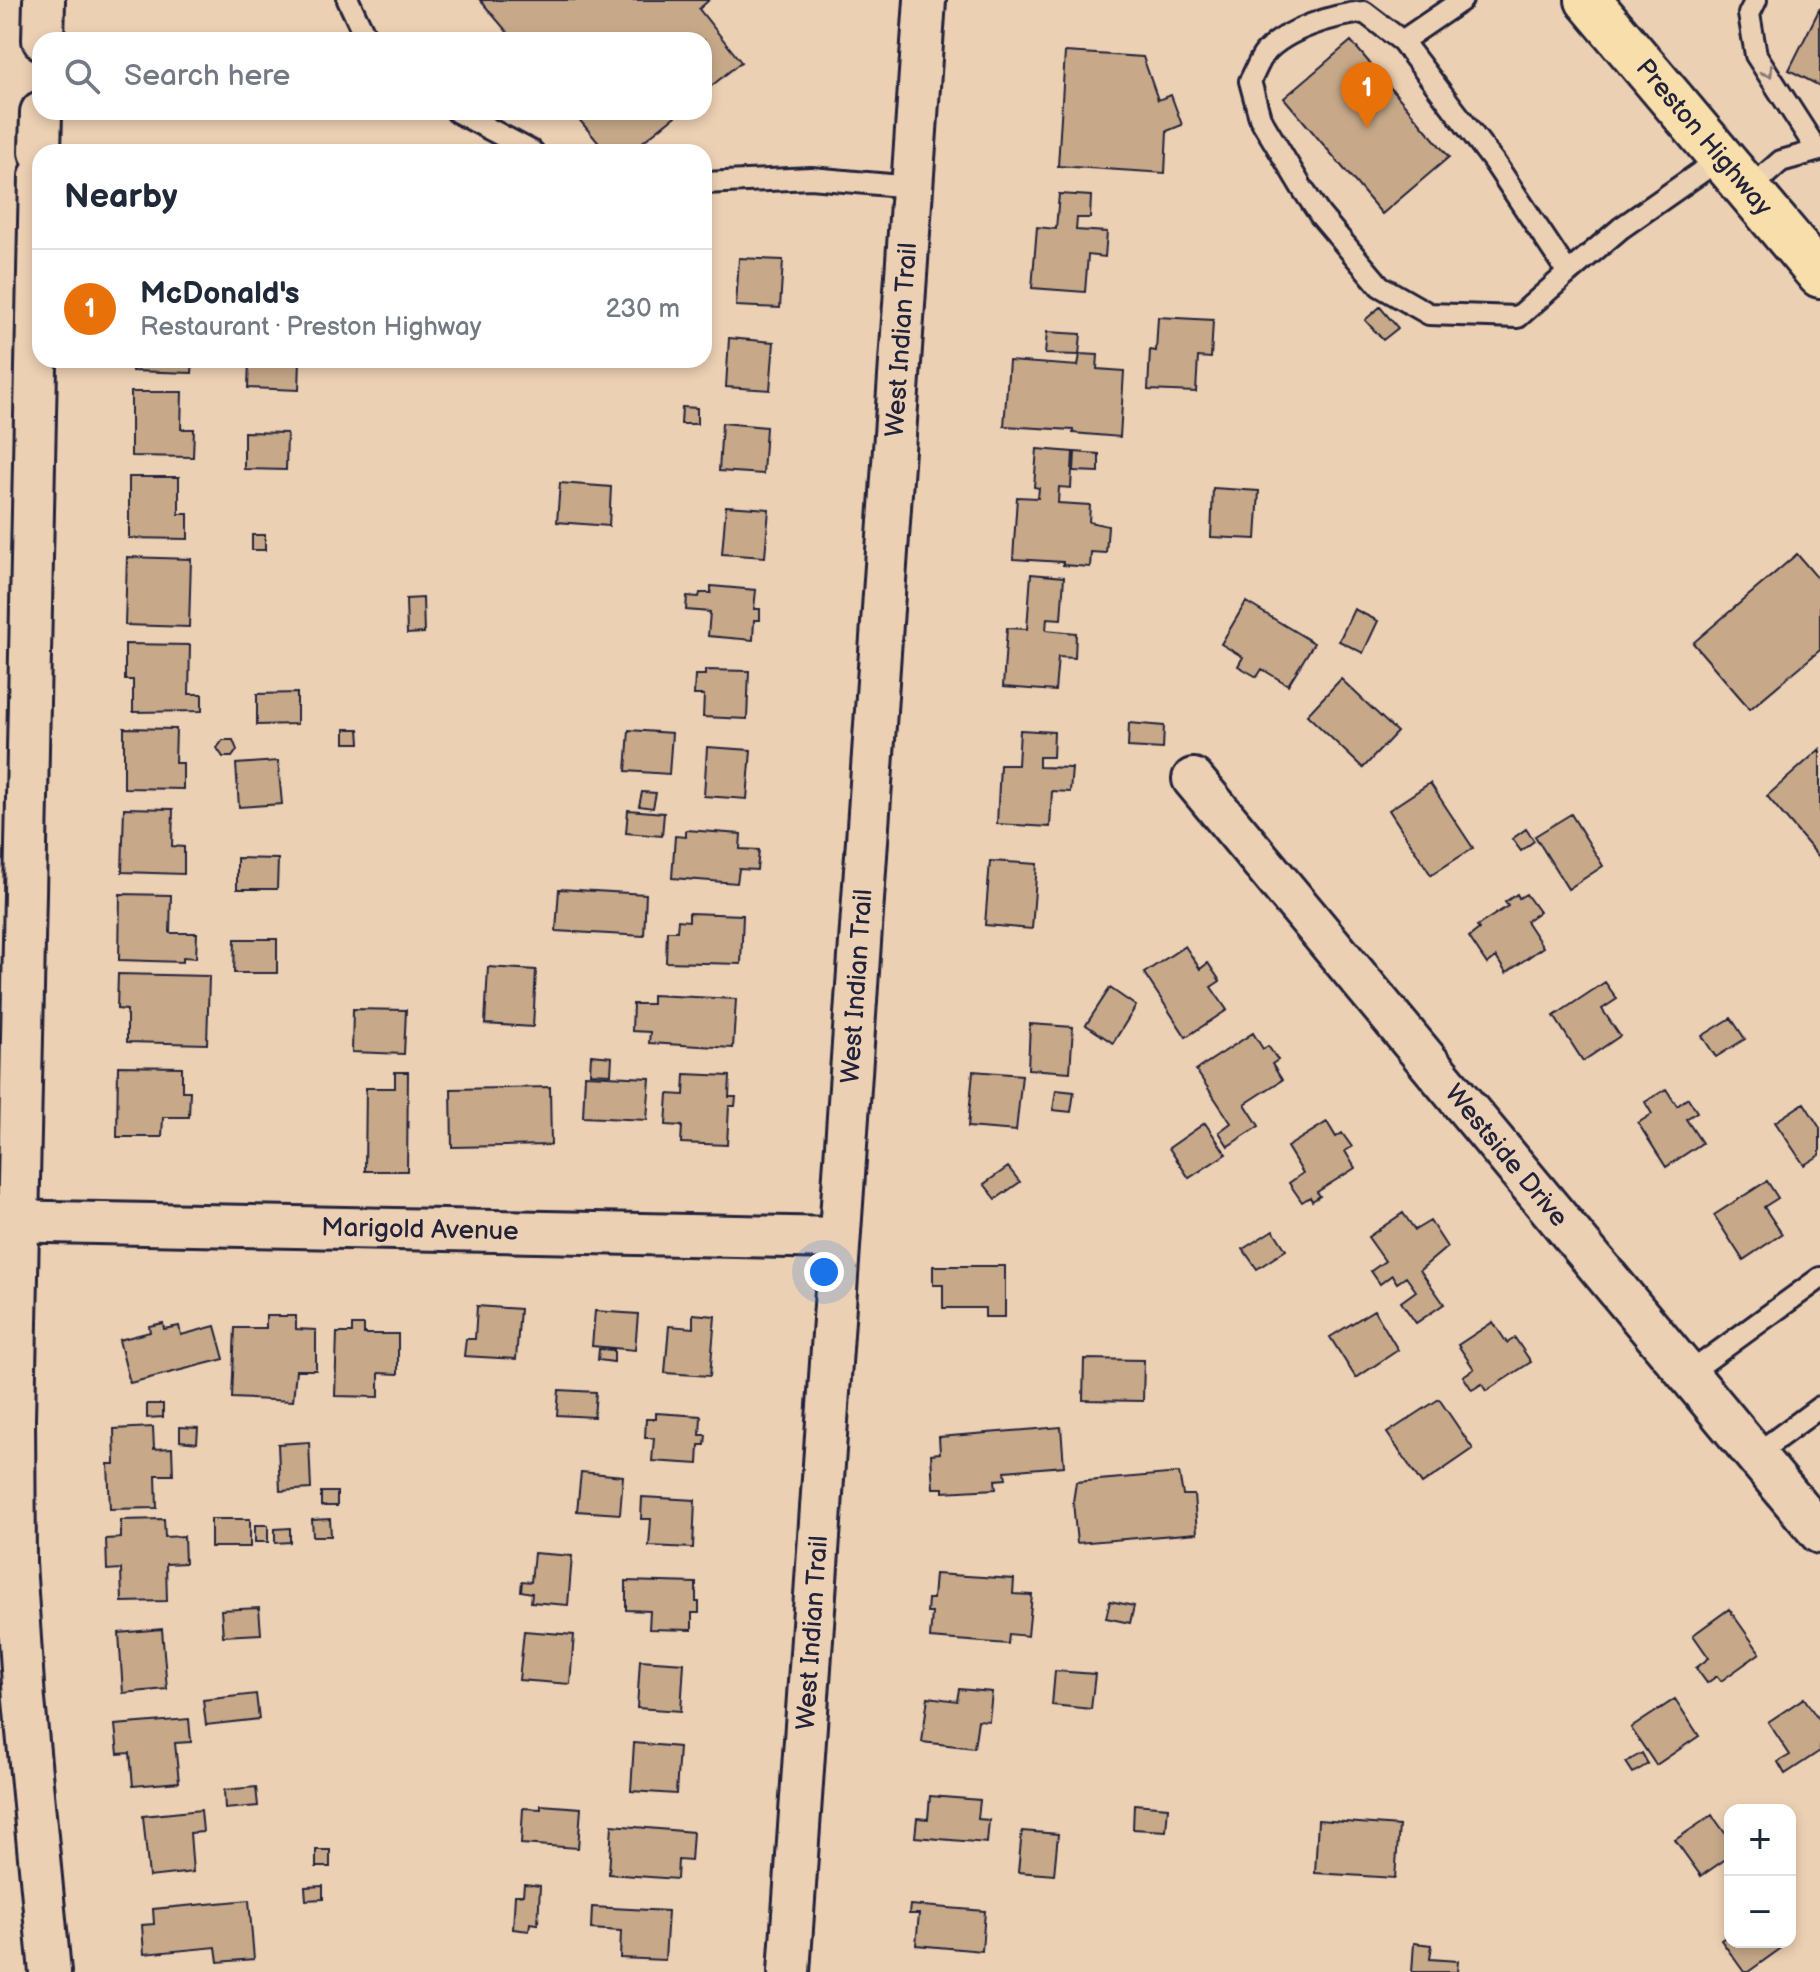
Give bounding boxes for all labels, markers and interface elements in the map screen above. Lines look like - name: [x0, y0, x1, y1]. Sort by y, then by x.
- search box: [32, 32, 712, 120]
- street label: Preston Highway: [1629, 53, 1779, 222]
- icon: search: [60, 54, 104, 98]
- text: Search here: [124, 58, 290, 94]
- pin: 1: [1341, 62, 1393, 128]
- one-way arrow: [1758, 64, 1773, 78]
- text: Nearby: [64, 176, 178, 217]
- street label: West Indian Trail: [879, 242, 924, 438]
- text: McDonald's: [140, 276, 300, 312]
- text: 1: [85, 294, 95, 325]
- text: 230 m: [605, 294, 680, 325]
- text: Restaurant · Preston Highway: [140, 312, 482, 343]
- street label: West Indian Trail: [835, 888, 879, 1085]
- street label: Westside Drive: [1438, 1078, 1574, 1233]
- street label: Marigold Avenue: [321, 1212, 519, 1247]
- your location: [804, 1252, 844, 1292]
- street label: West Indian Trail: [790, 1535, 835, 1731]
- map controls: [1724, 1804, 1796, 1948]
- button: +: [1724, 1804, 1796, 1876]
- button: −: [1724, 1876, 1796, 1948]

